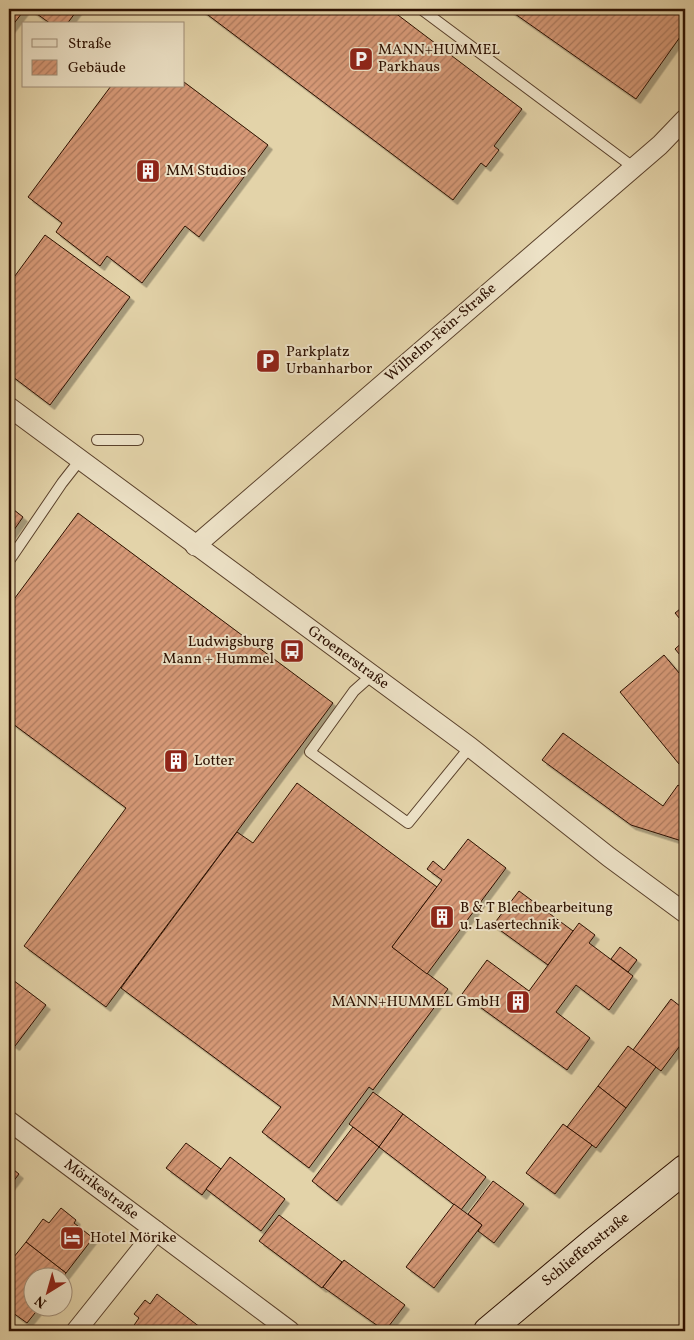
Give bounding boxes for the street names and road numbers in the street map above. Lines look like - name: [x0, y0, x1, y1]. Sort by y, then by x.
- street label: Wilhelm-Fein-Straße: [381, 279, 501, 387]
- street label: Groenerstraße: [303, 621, 393, 695]
- street label: Mörikestraße: [59, 1155, 143, 1225]
- street label: Schlieffenstraße: [538, 1208, 634, 1292]

